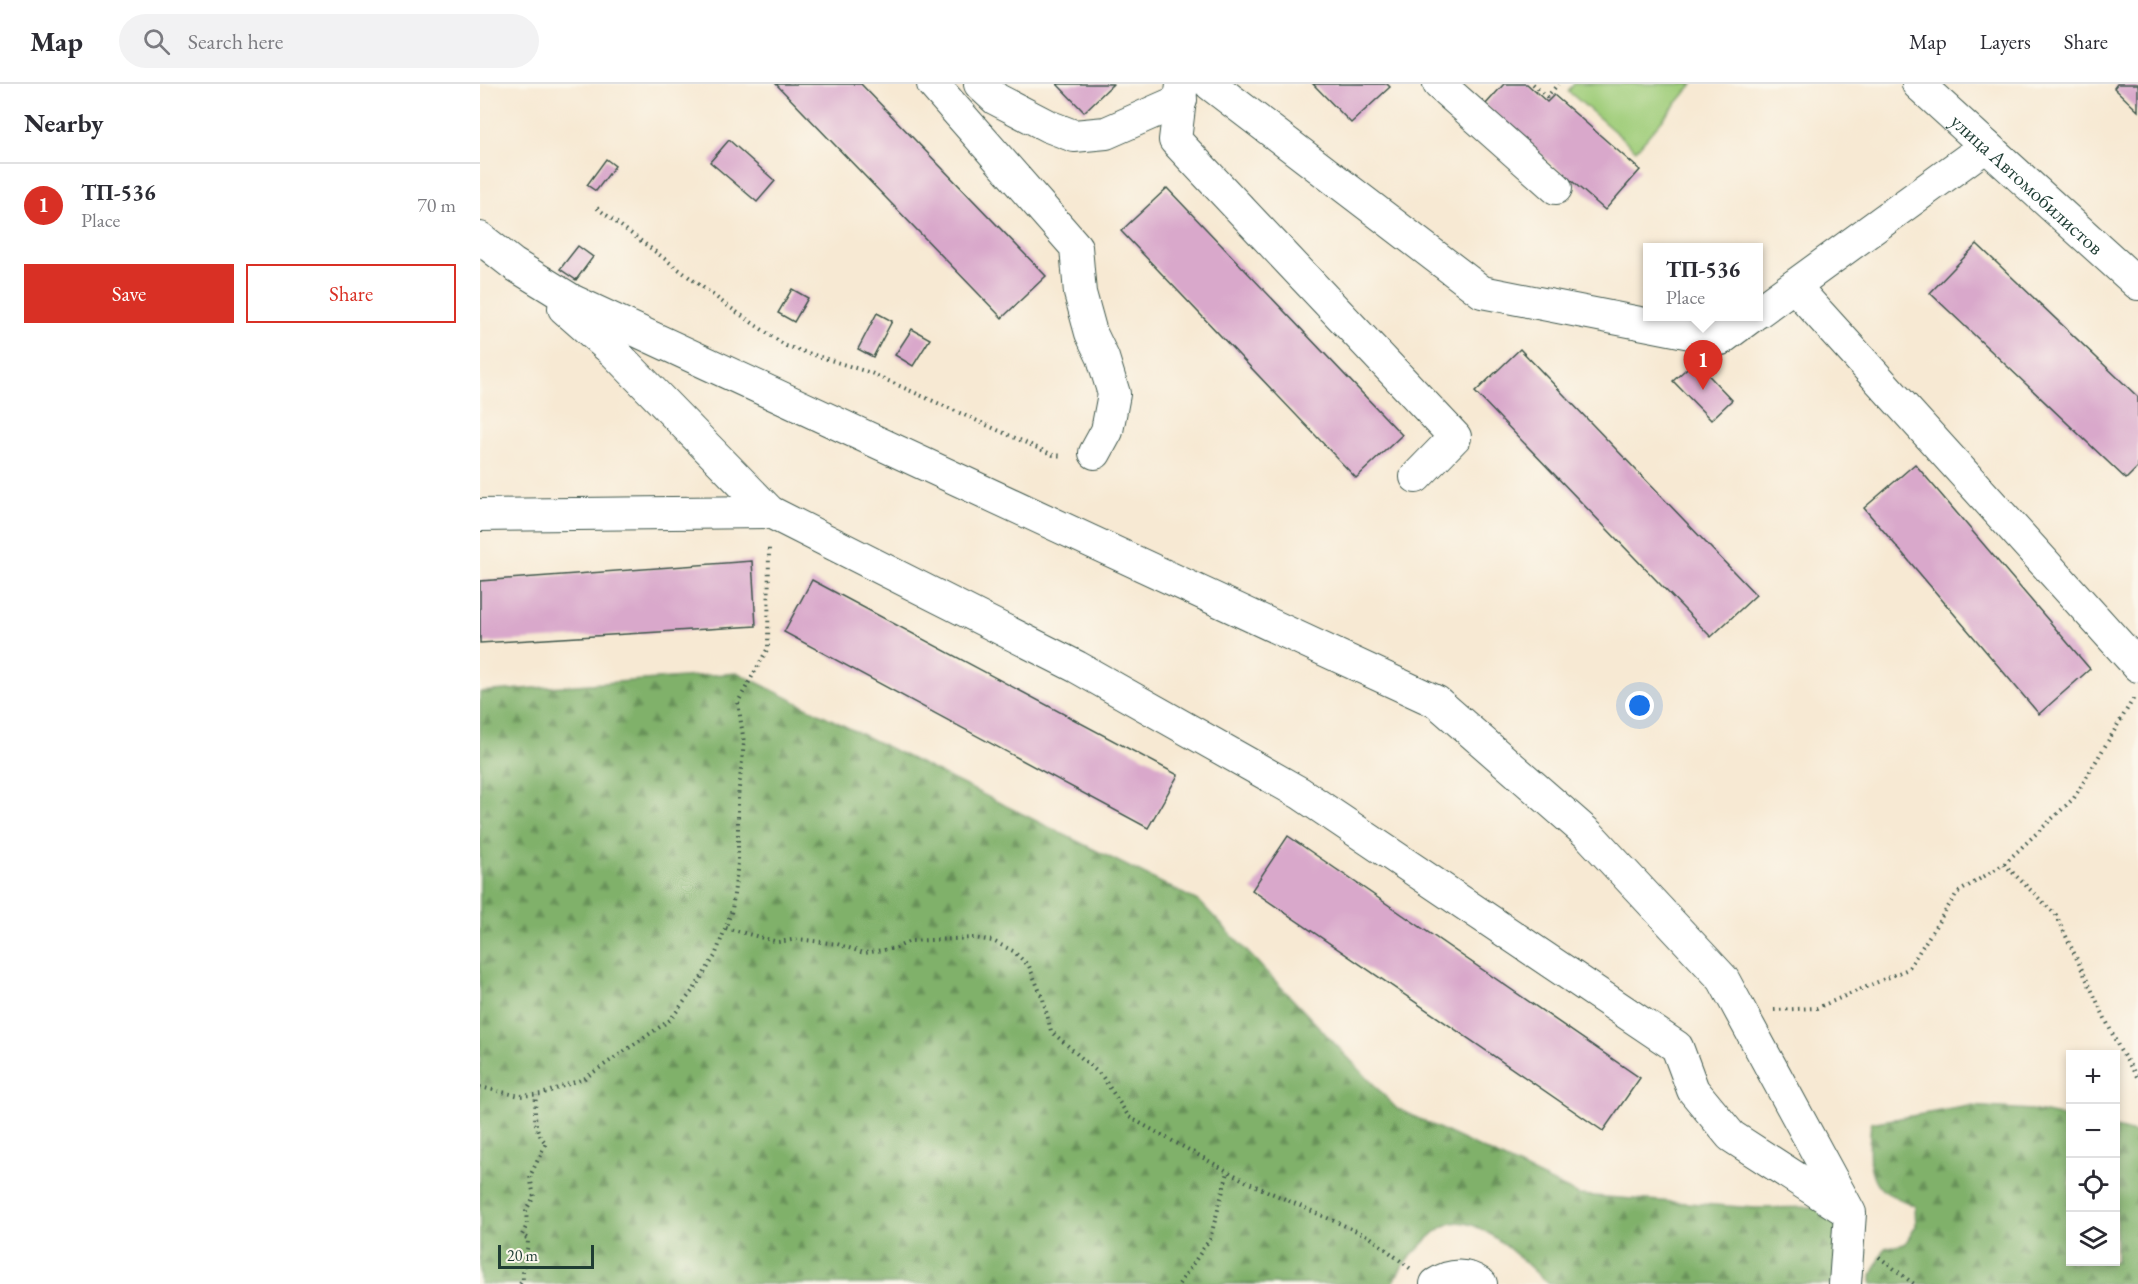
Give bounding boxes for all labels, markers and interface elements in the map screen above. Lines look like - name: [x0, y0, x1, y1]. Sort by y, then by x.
- search box: [119, 14, 539, 68]
- text: Map: [30, 23, 83, 59]
- icon: search: [140, 25, 173, 58]
- text: Search here: [188, 27, 283, 56]
- text: Map: [1909, 28, 1947, 55]
- text: Layers: [1980, 28, 2031, 55]
- text: Share: [2064, 28, 2108, 55]
- text: Nearby: [24, 106, 104, 140]
- street label: улица Автомобилистов: [1945, 107, 2110, 260]
- text: ТП-536: [81, 178, 156, 207]
- text: 1: [38, 192, 49, 218]
- text: 70 m: [417, 192, 456, 218]
- text: Place: [81, 207, 120, 233]
- popup: [1643, 243, 1763, 321]
- text: ТП-536: [1666, 255, 1740, 284]
- button: Save: [24, 264, 234, 323]
- button: Share: [246, 264, 456, 323]
- text: Place: [1666, 284, 1705, 310]
- pin: 1: [1684, 340, 1722, 390]
- your location: [1625, 691, 1654, 720]
- map controls: [2066, 1050, 2120, 1266]
- button: +: [2066, 1050, 2120, 1104]
- button: −: [2066, 1104, 2120, 1158]
- button: locate: [2066, 1158, 2120, 1212]
- button: layers: [2066, 1212, 2120, 1266]
- scale bar: [498, 1242, 594, 1270]
- text: 20 m: [507, 1245, 538, 1266]

